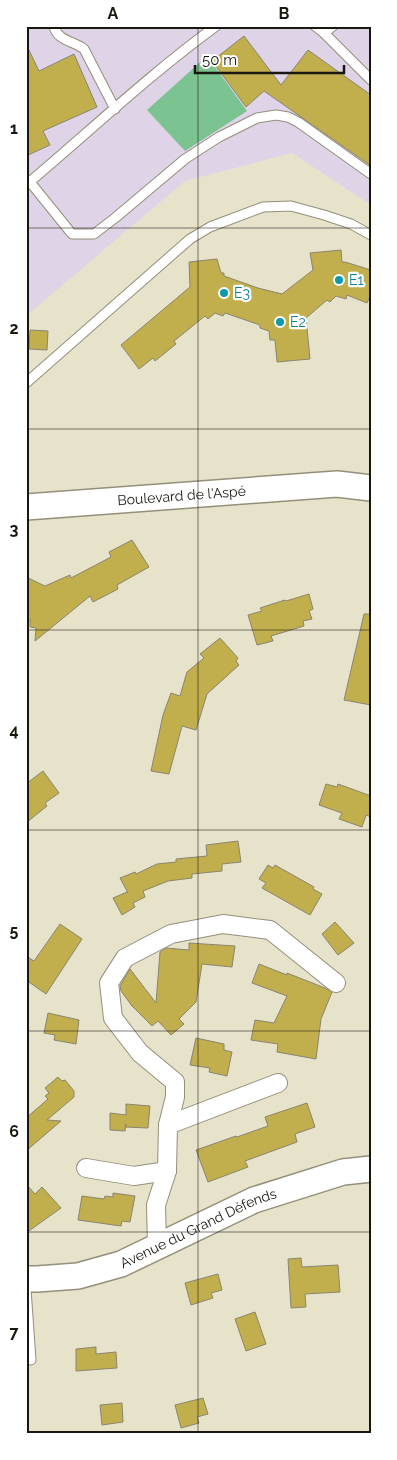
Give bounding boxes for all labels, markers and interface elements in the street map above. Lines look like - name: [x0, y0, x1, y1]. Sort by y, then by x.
- text: A: [108, 4, 119, 23]
- text: B: [279, 4, 290, 23]
- scale bar: [195, 42, 343, 74]
- text: 50 m: [202, 51, 237, 69]
- text: 1: [10, 119, 18, 138]
- place label: E1: [349, 272, 364, 288]
- marker: E1: [333, 274, 345, 286]
- place label: E3: [234, 285, 250, 301]
- marker: E3: [218, 287, 230, 299]
- place label: E2: [290, 314, 306, 330]
- marker: E2: [274, 316, 286, 328]
- text: 2: [9, 319, 19, 338]
- street label: Boulevard de l'Aspé: [117, 483, 246, 508]
- text: 3: [10, 520, 19, 539]
- text: 4: [9, 721, 19, 740]
- text: 5: [10, 921, 19, 940]
- text: 6: [9, 1122, 19, 1141]
- street label: Avenue du Grand Défends: [117, 1185, 279, 1271]
- text: 7: [10, 1323, 19, 1342]

